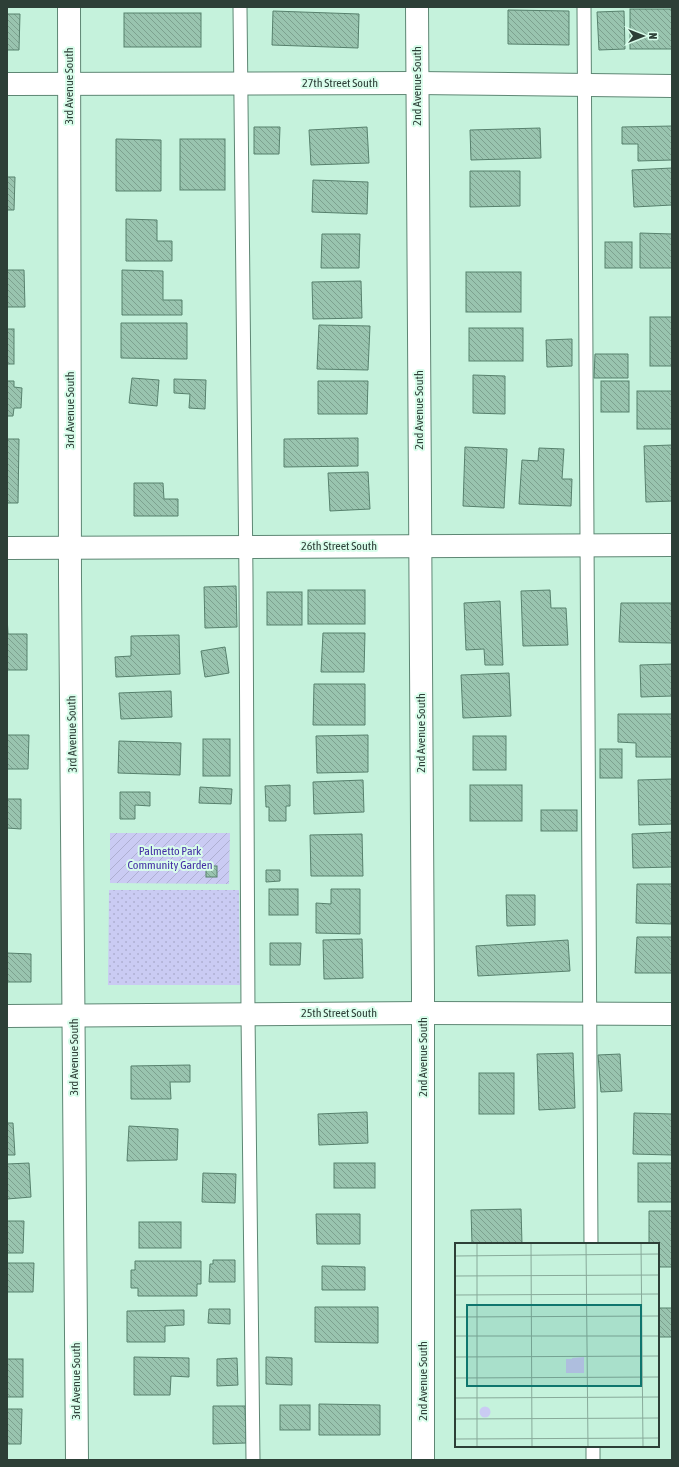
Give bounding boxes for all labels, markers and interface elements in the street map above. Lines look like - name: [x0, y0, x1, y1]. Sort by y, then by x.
- north arrow: [623, 16, 663, 56]
- text: N: [647, 33, 659, 39]
- street label: 2nd Avenue South: [410, 46, 424, 126]
- street label: 3rd Avenue South: [62, 47, 76, 125]
- street label: 27th Street South: [302, 76, 378, 90]
- street label: 2nd Avenue South: [412, 370, 426, 450]
- street label: 3rd Avenue South: [63, 371, 77, 449]
- street label: 26th Street South: [301, 539, 377, 553]
- street label: 2nd Avenue South: [414, 693, 428, 773]
- street label: 3rd Avenue South: [64, 695, 80, 773]
- park label: Palmetto Park Community Garden: [127, 844, 213, 872]
- street label: 25th Street South: [301, 1006, 377, 1020]
- street label: 2nd Avenue South: [416, 1017, 430, 1097]
- street label: 3rd Avenue South: [67, 1018, 81, 1096]
- inset map: [455, 1243, 659, 1447]
- street label: 2nd Avenue South: [416, 1341, 430, 1421]
- street label: 3rd Avenue South: [69, 1342, 83, 1420]

